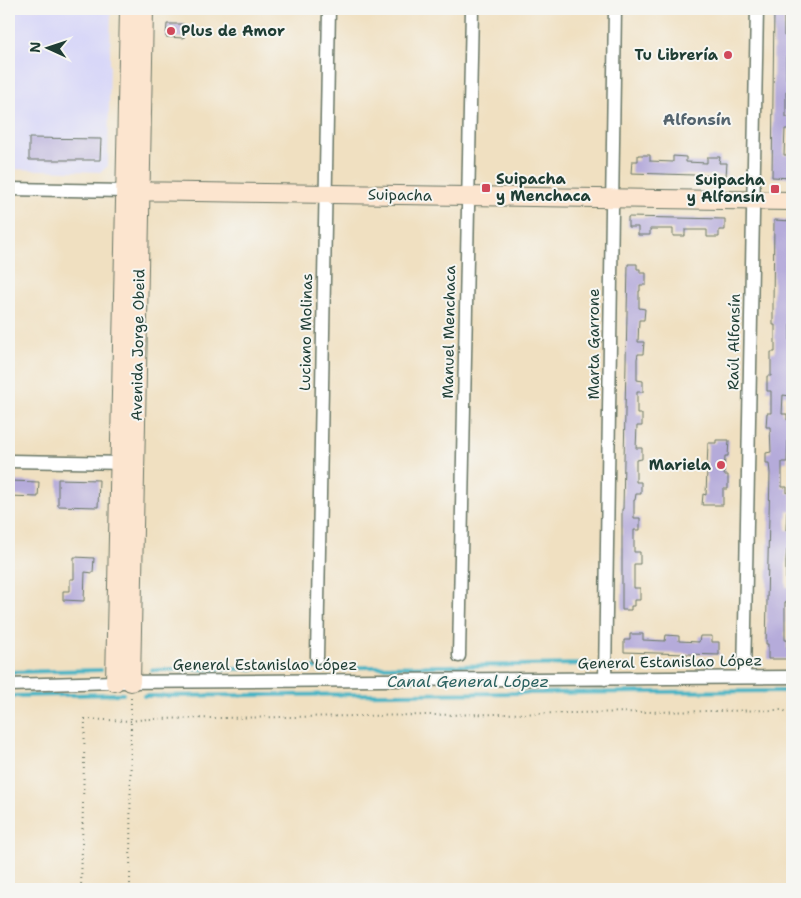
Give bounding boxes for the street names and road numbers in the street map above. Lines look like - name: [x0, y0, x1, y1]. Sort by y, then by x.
- street label: Suipacha: [368, 184, 433, 206]
- street label: Manuel Menchaca: [438, 264, 460, 399]
- street label: Avenida Jorge Obeid: [127, 268, 149, 421]
- street label: Luciano Molinas: [295, 273, 317, 391]
- street label: Marta Garrone: [584, 289, 604, 399]
- street label: Raúl Alfonsín: [723, 294, 745, 390]
- street label: General Estanislao López: [578, 650, 762, 674]
- street label: General Estanislao López: [173, 655, 357, 675]

